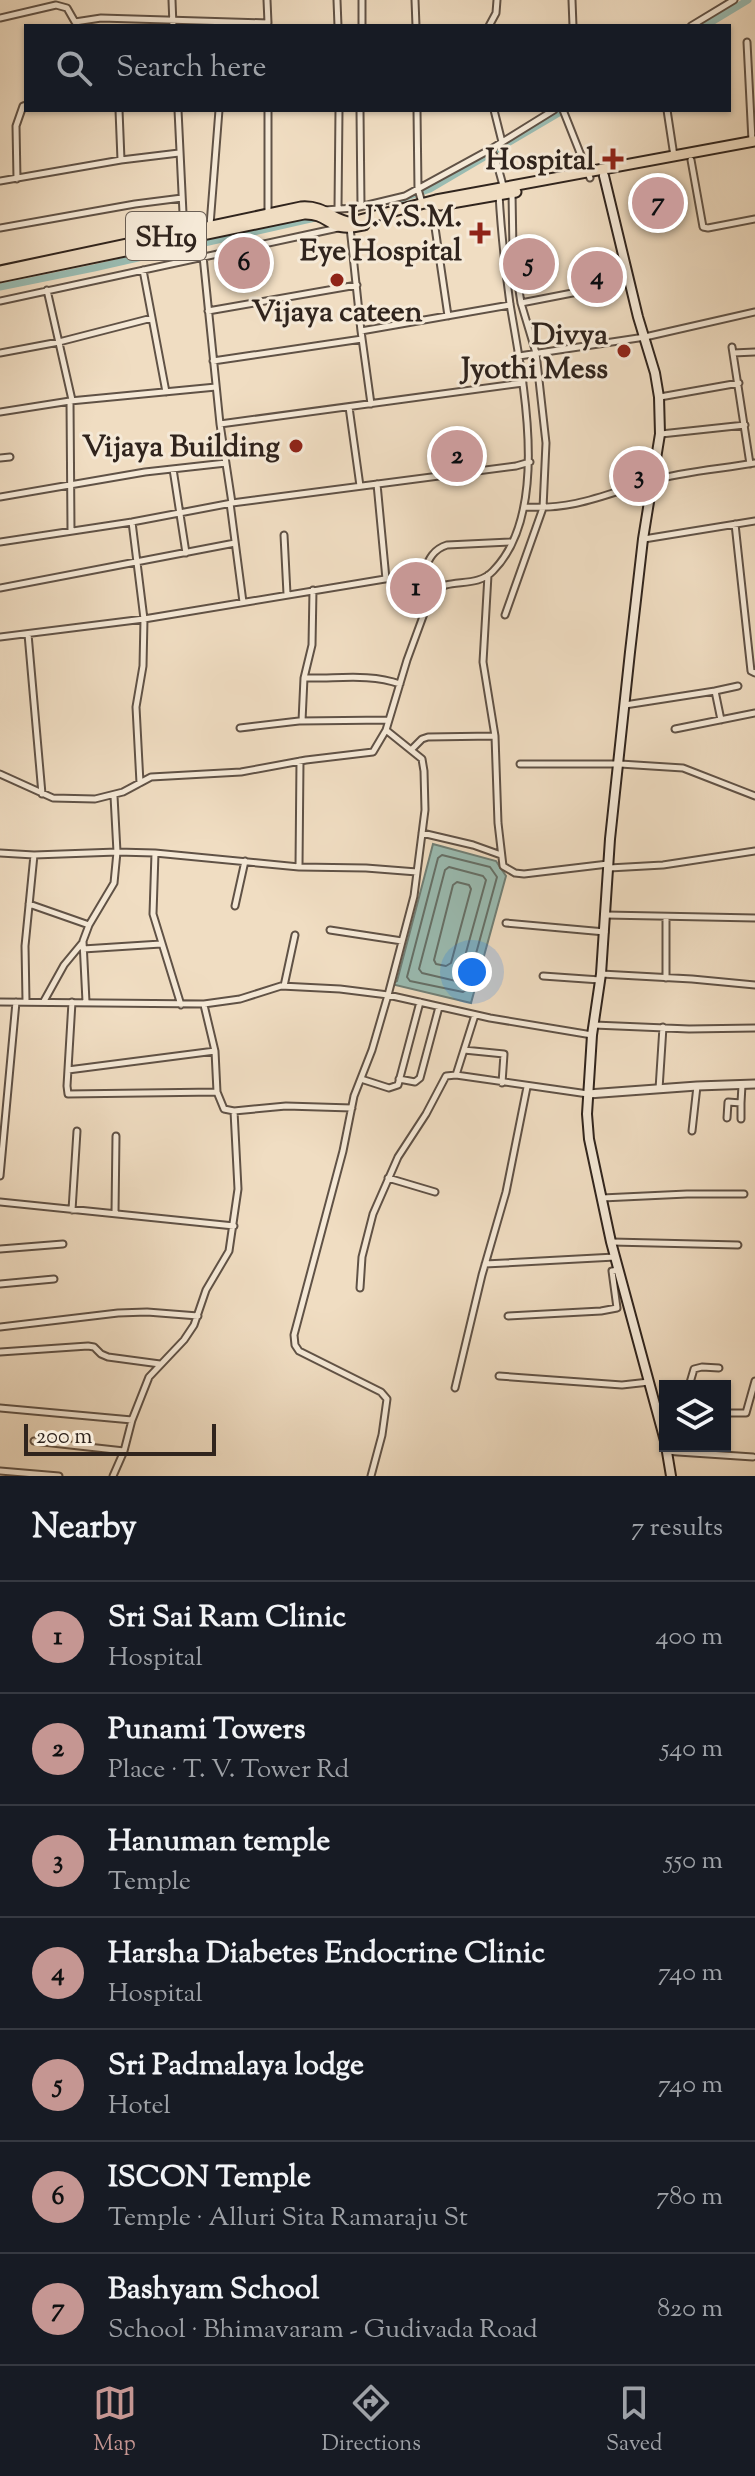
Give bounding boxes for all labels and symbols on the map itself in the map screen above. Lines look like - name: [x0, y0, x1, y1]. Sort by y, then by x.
- place label: Hospital: [486, 140, 596, 183]
- marker: Hospital: [602, 148, 624, 170]
- pin: 7: [632, 173, 684, 233]
- place label: U.V.S.M. Eye Hospital: [300, 197, 463, 274]
- road number: SH19: [126, 212, 206, 260]
- marker: U.V.S.M. Eye Hospital: [469, 222, 491, 244]
- pin: 6: [218, 233, 270, 293]
- pin: 5: [503, 234, 555, 294]
- pin: 4: [571, 247, 623, 307]
- marker: Vijaya cateen: [328, 271, 346, 289]
- place label: Vijaya cateen: [252, 292, 423, 335]
- place label: Divya Jyothi Mess: [459, 315, 608, 392]
- marker: Divya Jyothi Mess: [615, 342, 633, 360]
- pin: 2: [431, 426, 483, 486]
- place label: Vijaya Building: [82, 427, 280, 470]
- marker: Vijaya Building: [287, 437, 305, 455]
- pin: 3: [613, 446, 665, 506]
- pin: 1: [390, 558, 442, 618]
- your location: [452, 952, 492, 992]
- scale bar: [24, 1420, 216, 1456]

